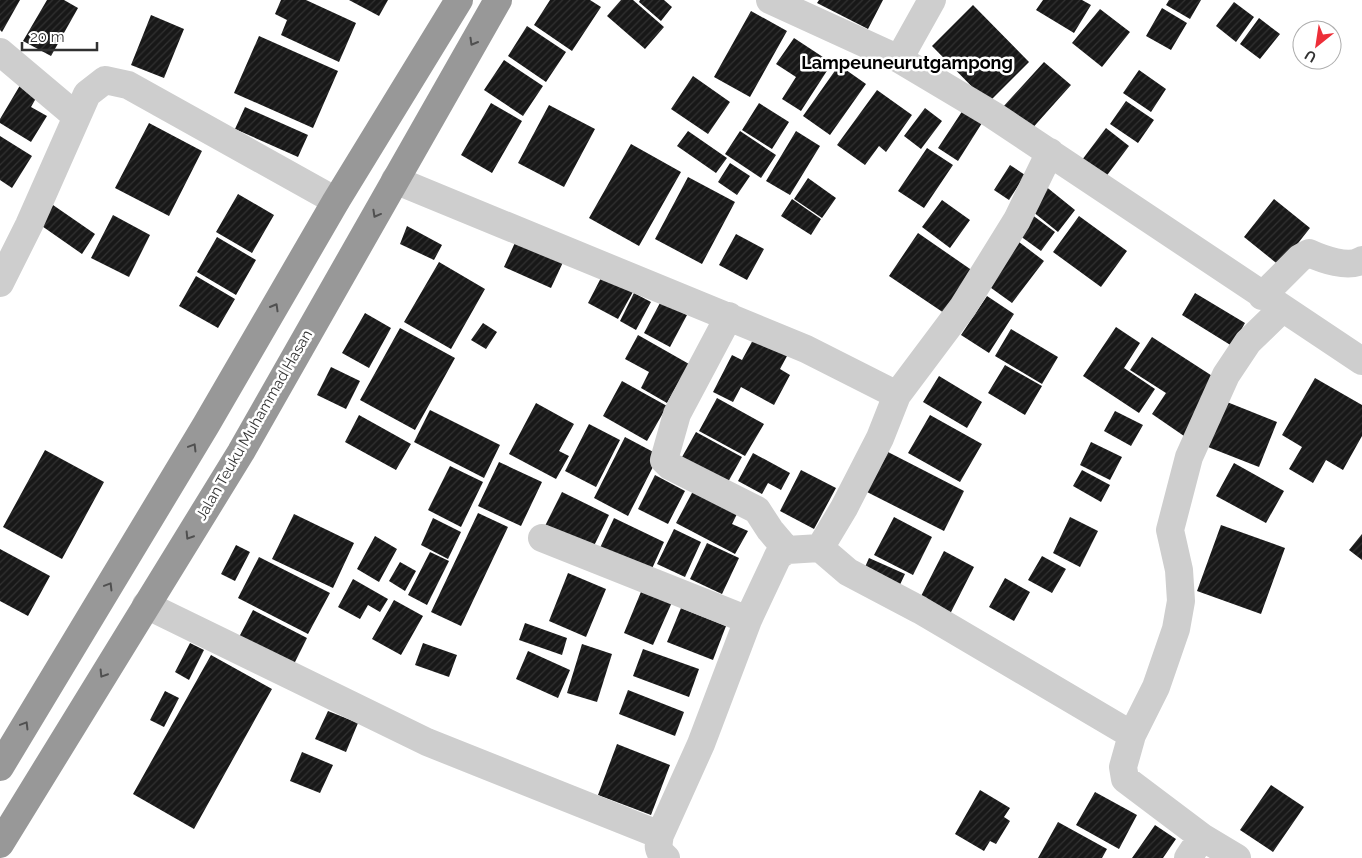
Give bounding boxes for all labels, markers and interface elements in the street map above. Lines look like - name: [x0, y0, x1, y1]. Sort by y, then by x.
- scale bar: [22, 20, 98, 52]
- north arrow: [1292, 20, 1342, 70]
- text: 20 m: [30, 28, 65, 46]
- one-way arrow: [470, 37, 480, 46]
- text: U: [1302, 47, 1319, 66]
- district label: Lampeuneurutgampong: [801, 52, 1013, 73]
- one-way arrow: [372, 208, 382, 217]
- one-way arrow: [269, 303, 279, 312]
- street label: Jalan Teuku Muhammad Hasan: [192, 327, 316, 523]
- one-way arrow: [187, 444, 197, 453]
- one-way arrow: [185, 531, 195, 540]
- one-way arrow: [103, 583, 113, 592]
- one-way arrow: [100, 669, 110, 678]
- one-way arrow: [19, 722, 29, 731]

